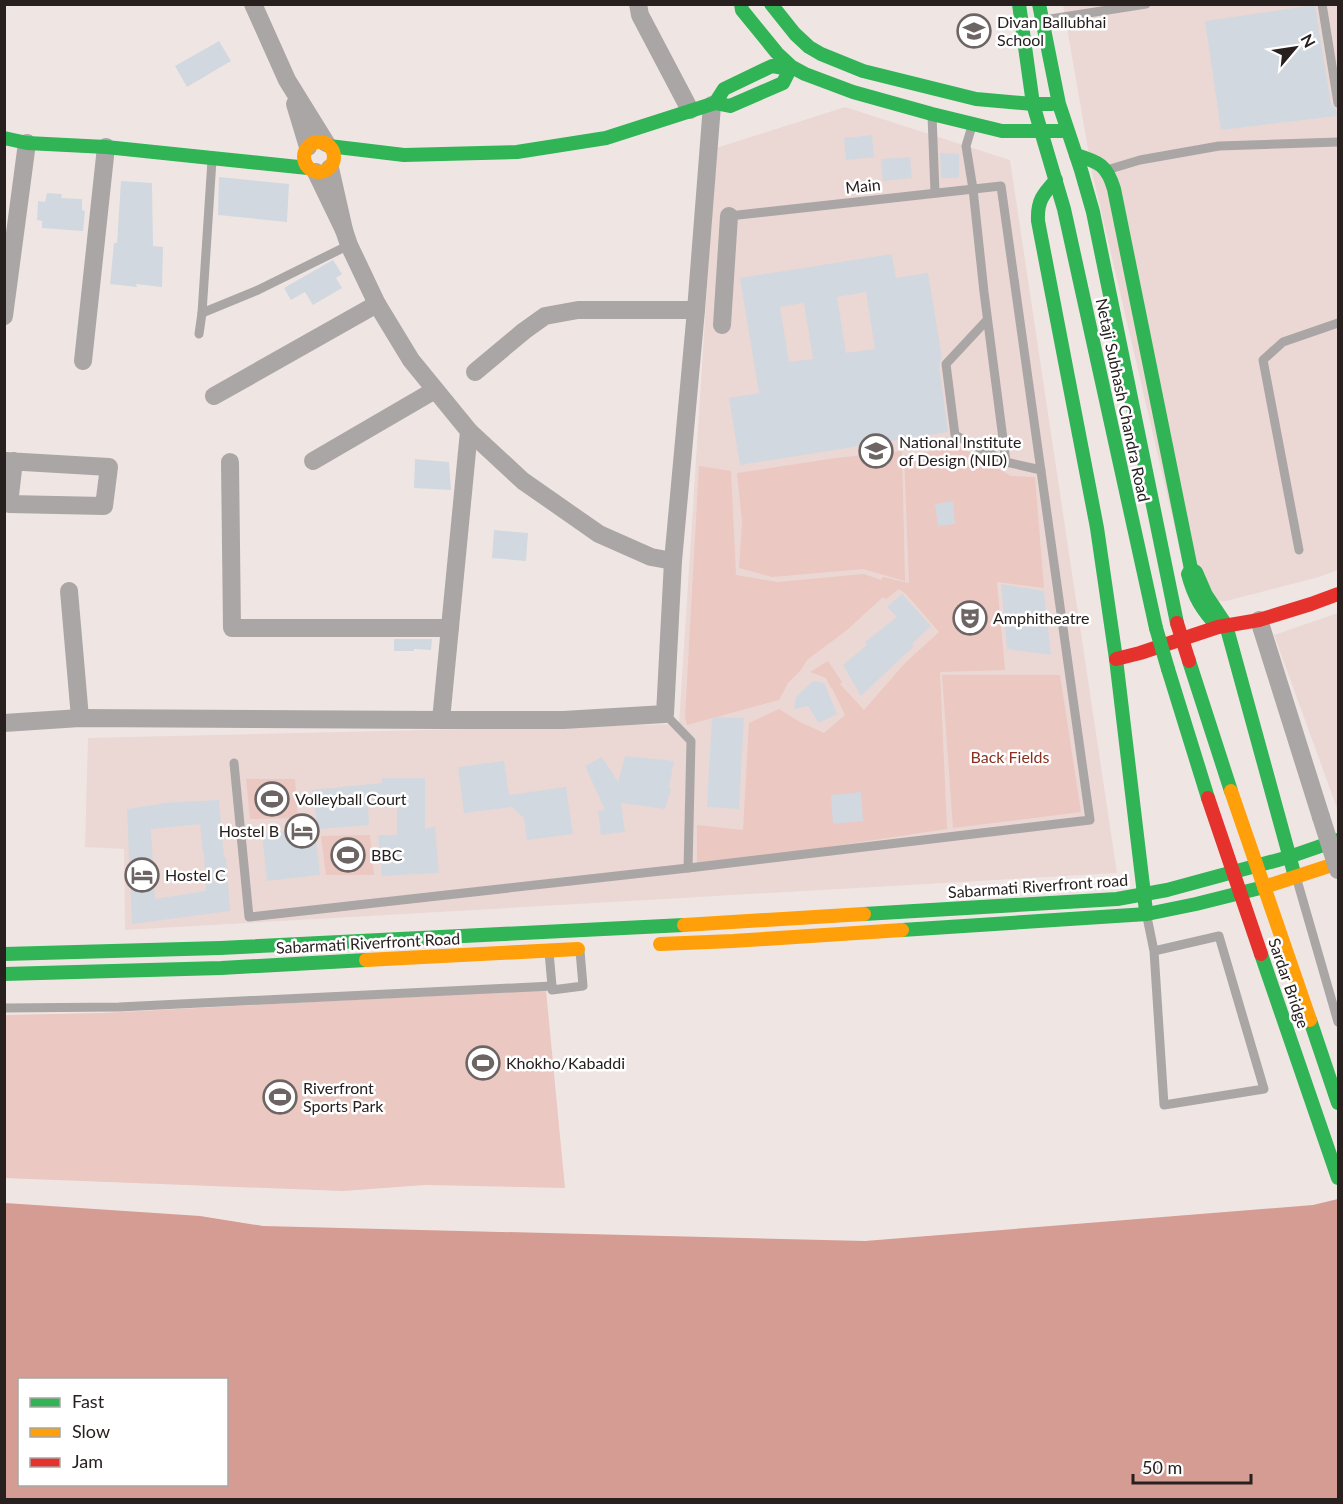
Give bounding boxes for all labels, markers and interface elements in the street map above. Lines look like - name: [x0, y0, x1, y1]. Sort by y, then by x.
- place label: Divan Ballubhai School: [997, 12, 1106, 49]
- school or university icon: Divan Ballubhai School: [956, 13, 992, 49]
- north arrow: [1265, 18, 1325, 78]
- text: N: [1297, 30, 1320, 50]
- street label: Main: [844, 174, 882, 197]
- street label: Netaji Subhash Chandra Road: [1093, 296, 1154, 503]
- place label: National Institute of Design (NID): [899, 432, 1021, 469]
- school or university icon: National Institute of Design (NID): [858, 433, 894, 469]
- theatre icon: Amphitheatre: [952, 600, 988, 636]
- place label: Amphitheatre: [993, 608, 1089, 627]
- park label: Back Fields: [971, 747, 1050, 766]
- sports icon: Volleyball Court: [254, 781, 290, 817]
- place label: Volleyball Court: [295, 789, 407, 808]
- hotel icon: Hostel B: [284, 813, 320, 849]
- place label: Hostel B: [219, 821, 279, 840]
- sports icon: BBC: [330, 837, 366, 873]
- place label: BBC: [371, 845, 403, 864]
- hotel icon: Hostel C: [124, 857, 160, 893]
- place label: Hostel C: [165, 865, 226, 884]
- street label: Sabarmati Riverfront road: [947, 870, 1129, 901]
- street label: Sabarmati Riverfront Road: [275, 928, 461, 957]
- street label: Sardar Bridge: [1265, 935, 1314, 1030]
- sports icon: Khokho/Kabaddi: [465, 1045, 501, 1081]
- place label: Khokho/Kabaddi: [506, 1053, 625, 1072]
- place label: Riverfront Sports Park: [303, 1078, 384, 1115]
- sports icon: Riverfront Sports Park: [262, 1079, 298, 1115]
- legend: [18, 1378, 228, 1486]
- text: Fast: [72, 1390, 105, 1412]
- text: Slow: [72, 1420, 110, 1442]
- scale bar: [1133, 1447, 1252, 1485]
- text: Jam: [72, 1450, 103, 1472]
- text: 50 m: [1142, 1456, 1182, 1478]

